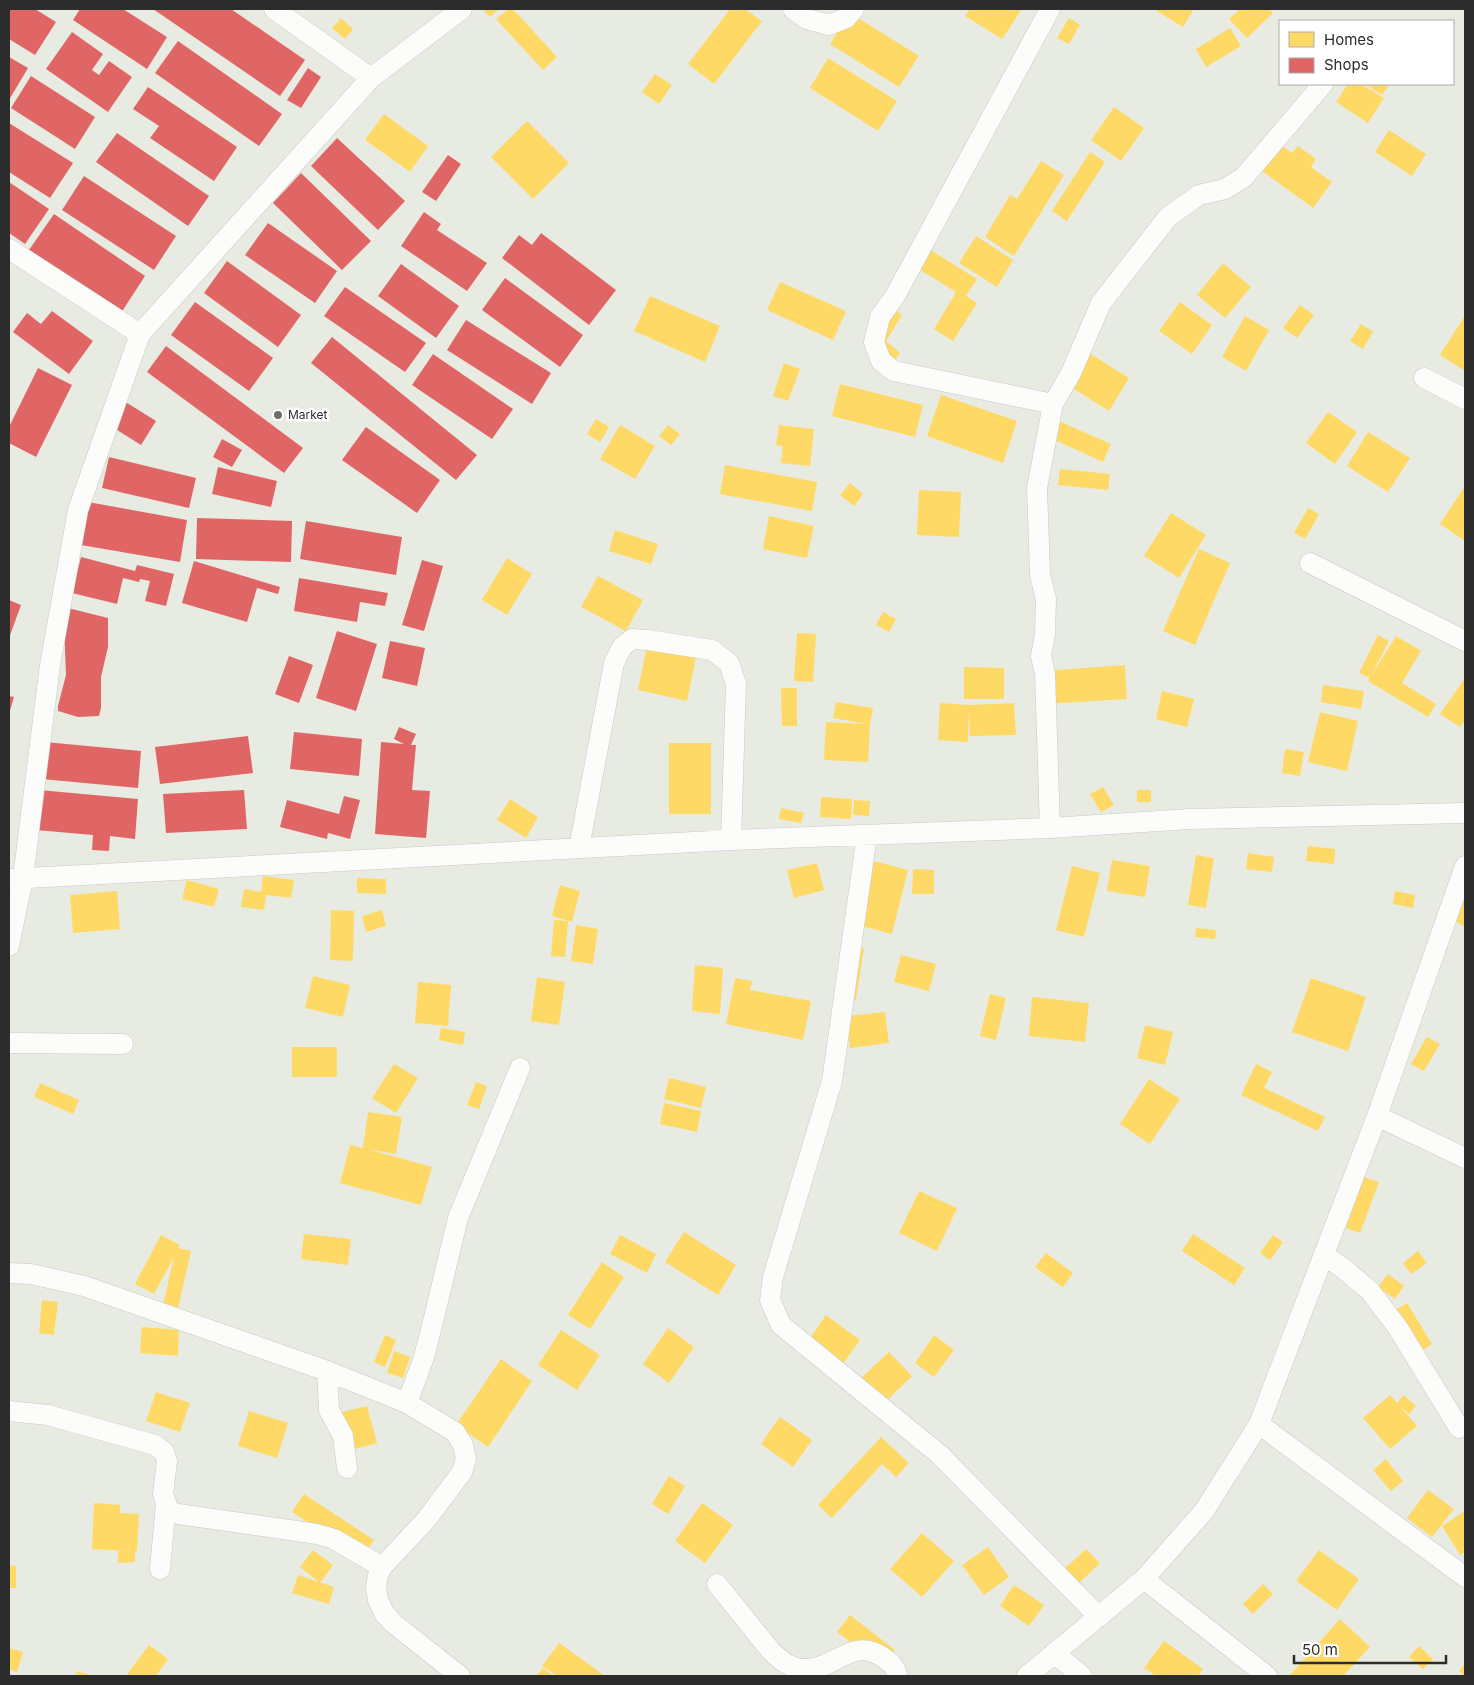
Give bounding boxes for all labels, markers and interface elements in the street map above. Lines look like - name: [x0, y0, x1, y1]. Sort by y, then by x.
- legend: [1279, 20, 1454, 85]
- text: Homes: [1324, 30, 1374, 49]
- text: Shops: [1324, 55, 1369, 74]
- place label: Market: [288, 407, 328, 422]
- marker: Market: [272, 409, 284, 421]
- scale bar: [1294, 1632, 1446, 1664]
- text: 50 m: [1302, 1640, 1338, 1659]

